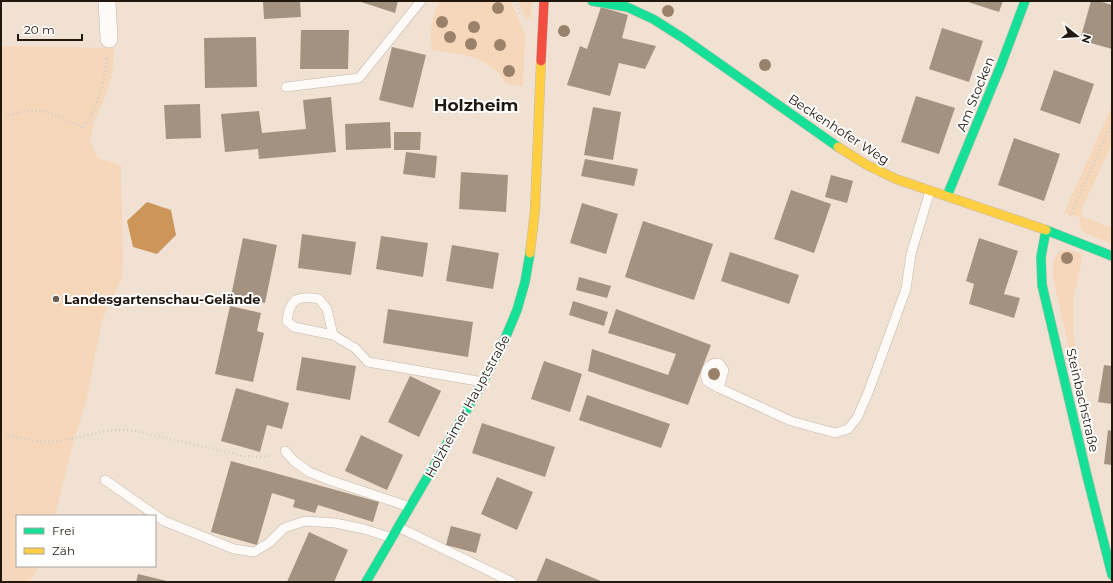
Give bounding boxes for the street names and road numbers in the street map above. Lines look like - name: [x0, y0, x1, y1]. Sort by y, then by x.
- street label: Am Stocken: [953, 54, 997, 134]
- street label: Beckenhofer Weg: [785, 90, 893, 168]
- street label: Holzheimer Hauptstraße: [421, 332, 513, 480]
- street label: Steinbachstraße: [1063, 346, 1103, 454]

